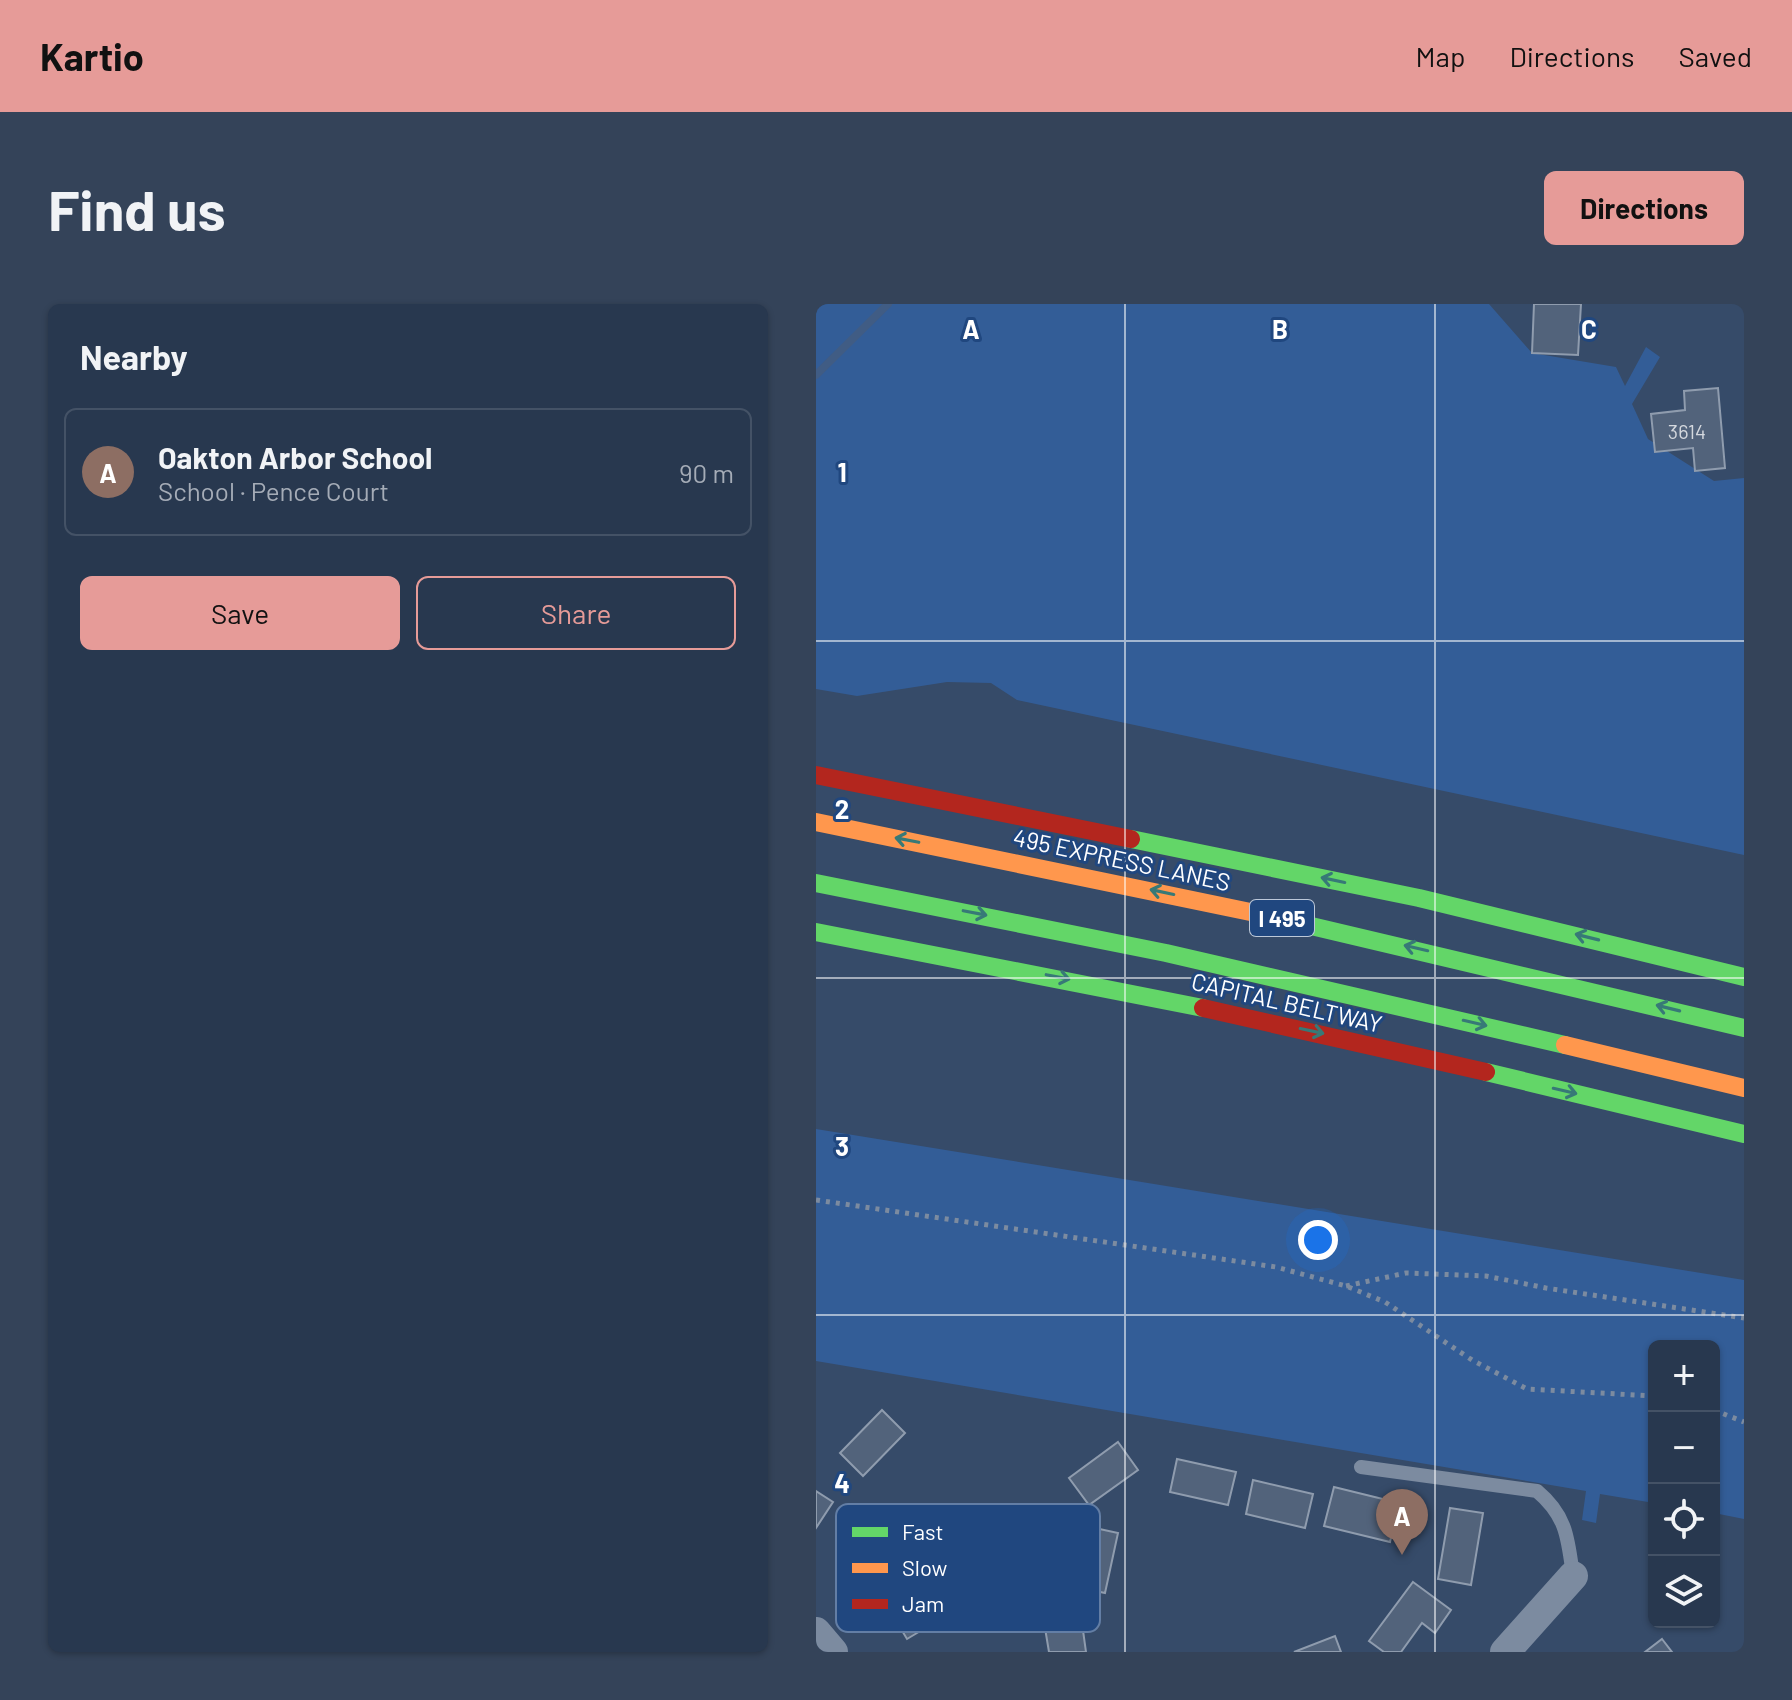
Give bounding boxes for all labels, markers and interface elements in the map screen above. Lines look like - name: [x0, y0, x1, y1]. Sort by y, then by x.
- text: Kartio: [40, 33, 144, 79]
- text: Map: [1416, 39, 1465, 73]
- text: Directions: [1509, 39, 1635, 73]
- text: Saved: [1679, 39, 1752, 73]
- button: Directions: [1544, 171, 1744, 245]
- text: Find us: [48, 175, 226, 242]
- text: A: [962, 313, 980, 344]
- text: B: [1272, 313, 1288, 344]
- text: C: [1581, 313, 1597, 344]
- text: Nearby: [80, 336, 188, 377]
- house number: 3614: [1668, 419, 1706, 443]
- text: Oakton Arbor School: [158, 439, 432, 475]
- text: 1: [837, 456, 847, 487]
- text: A: [99, 457, 117, 488]
- text: 90 m: [679, 457, 734, 488]
- text: School · Pence Court: [158, 475, 389, 506]
- button: Save: [80, 576, 400, 650]
- button: Share: [416, 576, 736, 650]
- text: 2: [835, 793, 849, 824]
- street label: 495 EXPRESS LANES: [1011, 822, 1233, 896]
- one-way arrow: [895, 831, 920, 846]
- one-way arrow: [1321, 872, 1347, 887]
- one-way arrow: [1149, 884, 1175, 899]
- road number: I 495: [1250, 900, 1314, 936]
- one-way arrow: [962, 907, 987, 922]
- one-way arrow: [1574, 929, 1600, 944]
- one-way arrow: [1403, 940, 1429, 955]
- street label: CAPITAL BELTWAY: [1189, 966, 1385, 1038]
- one-way arrow: [1045, 970, 1070, 985]
- one-way arrow: [1656, 1000, 1682, 1015]
- one-way arrow: [1462, 1017, 1488, 1032]
- one-way arrow: [1299, 1024, 1324, 1039]
- one-way arrow: [1552, 1084, 1578, 1099]
- text: 3: [835, 1130, 849, 1161]
- your location: [1298, 1220, 1338, 1260]
- map controls: [1648, 1340, 1720, 1628]
- button: +: [1648, 1340, 1720, 1412]
- button: −: [1648, 1412, 1720, 1484]
- text: 4: [834, 1467, 850, 1498]
- button: locate: [1648, 1484, 1720, 1556]
- pin: A: [1376, 1489, 1428, 1555]
- legend: [836, 1504, 1100, 1632]
- text: Fast: [902, 1518, 944, 1544]
- text: Slow: [902, 1554, 947, 1580]
- button: layers: [1648, 1556, 1720, 1628]
- text: Jam: [902, 1590, 944, 1616]

